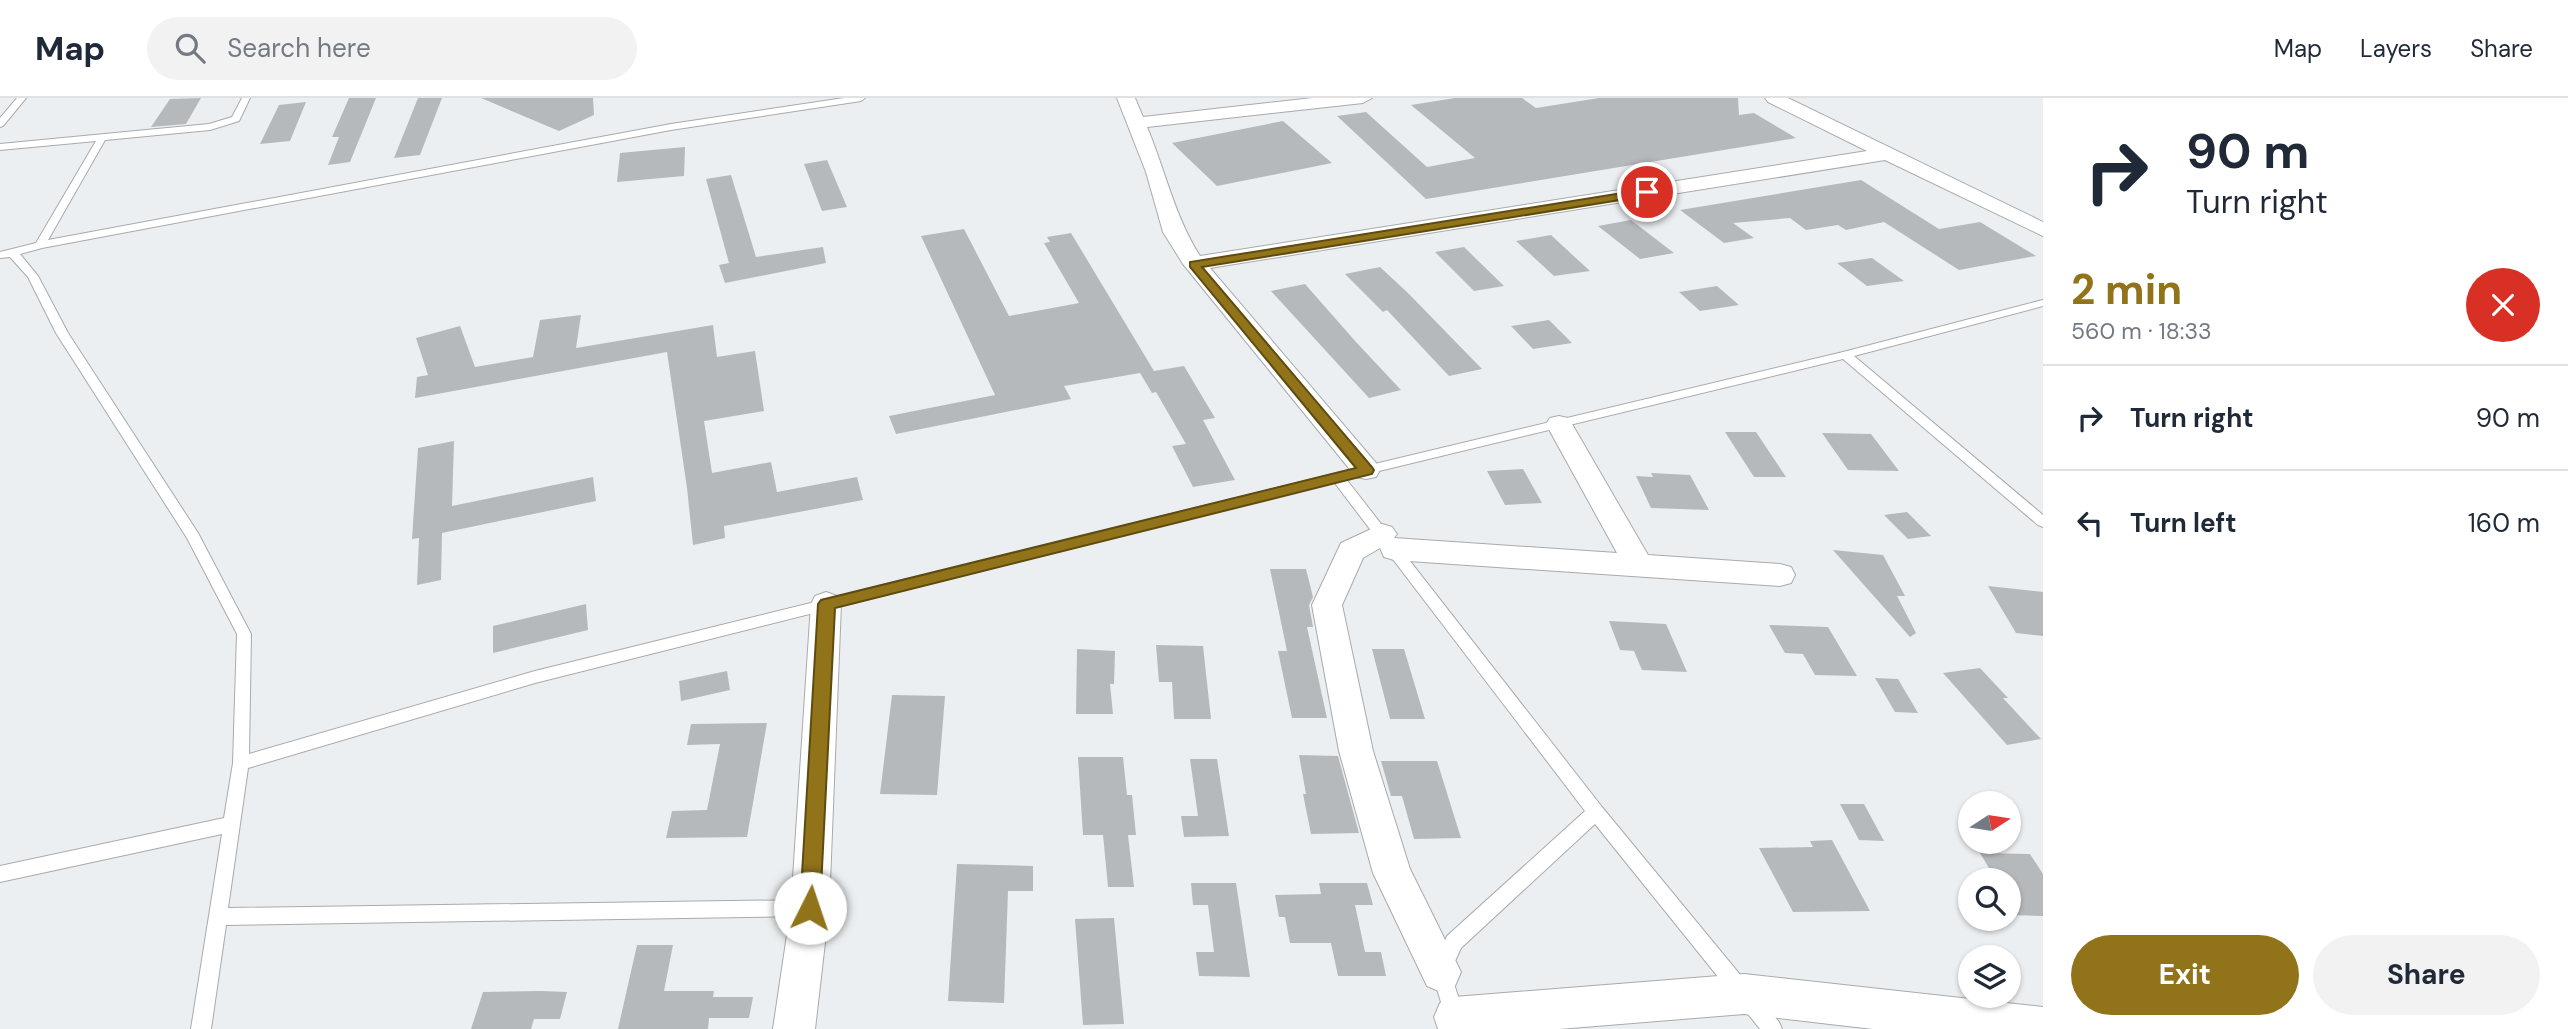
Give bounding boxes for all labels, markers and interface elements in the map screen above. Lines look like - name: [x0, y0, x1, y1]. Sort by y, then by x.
- search box: [147, 17, 637, 80]
- text: Map: [35, 27, 105, 70]
- icon: search: [171, 29, 209, 67]
- text: Search here: [227, 31, 371, 65]
- text: Map: [2274, 33, 2322, 64]
- text: Layers: [2360, 33, 2432, 64]
- text: Share: [2470, 33, 2533, 64]
- text: 90 m: [2186, 119, 2309, 183]
- icon: right: [2071, 126, 2162, 217]
- pin: [1617, 162, 1677, 222]
- icon: arrive: [1628, 173, 1666, 211]
- text: Turn right: [2186, 181, 2328, 223]
- text: 2 min: [2071, 262, 2182, 317]
- button: close: [2466, 268, 2540, 342]
- text: 560 m · 18:33: [2071, 316, 2212, 346]
- icon: right: [2071, 399, 2109, 437]
- text: Turn right: [2130, 401, 2254, 435]
- text: 90 m: [2476, 401, 2540, 435]
- icon: left: [2071, 504, 2109, 542]
- text: Turn left: [2130, 506, 2237, 540]
- text: 160 m: [2468, 506, 2540, 540]
- north arrow: [1958, 791, 2021, 854]
- map controls: [1958, 791, 2021, 1008]
- button: search: [1958, 868, 2021, 931]
- position arrow: [773, 871, 847, 945]
- button: Exit: [2071, 935, 2299, 1015]
- button: Share: [2313, 935, 2540, 1015]
- button: layers: [1958, 945, 2021, 1008]

